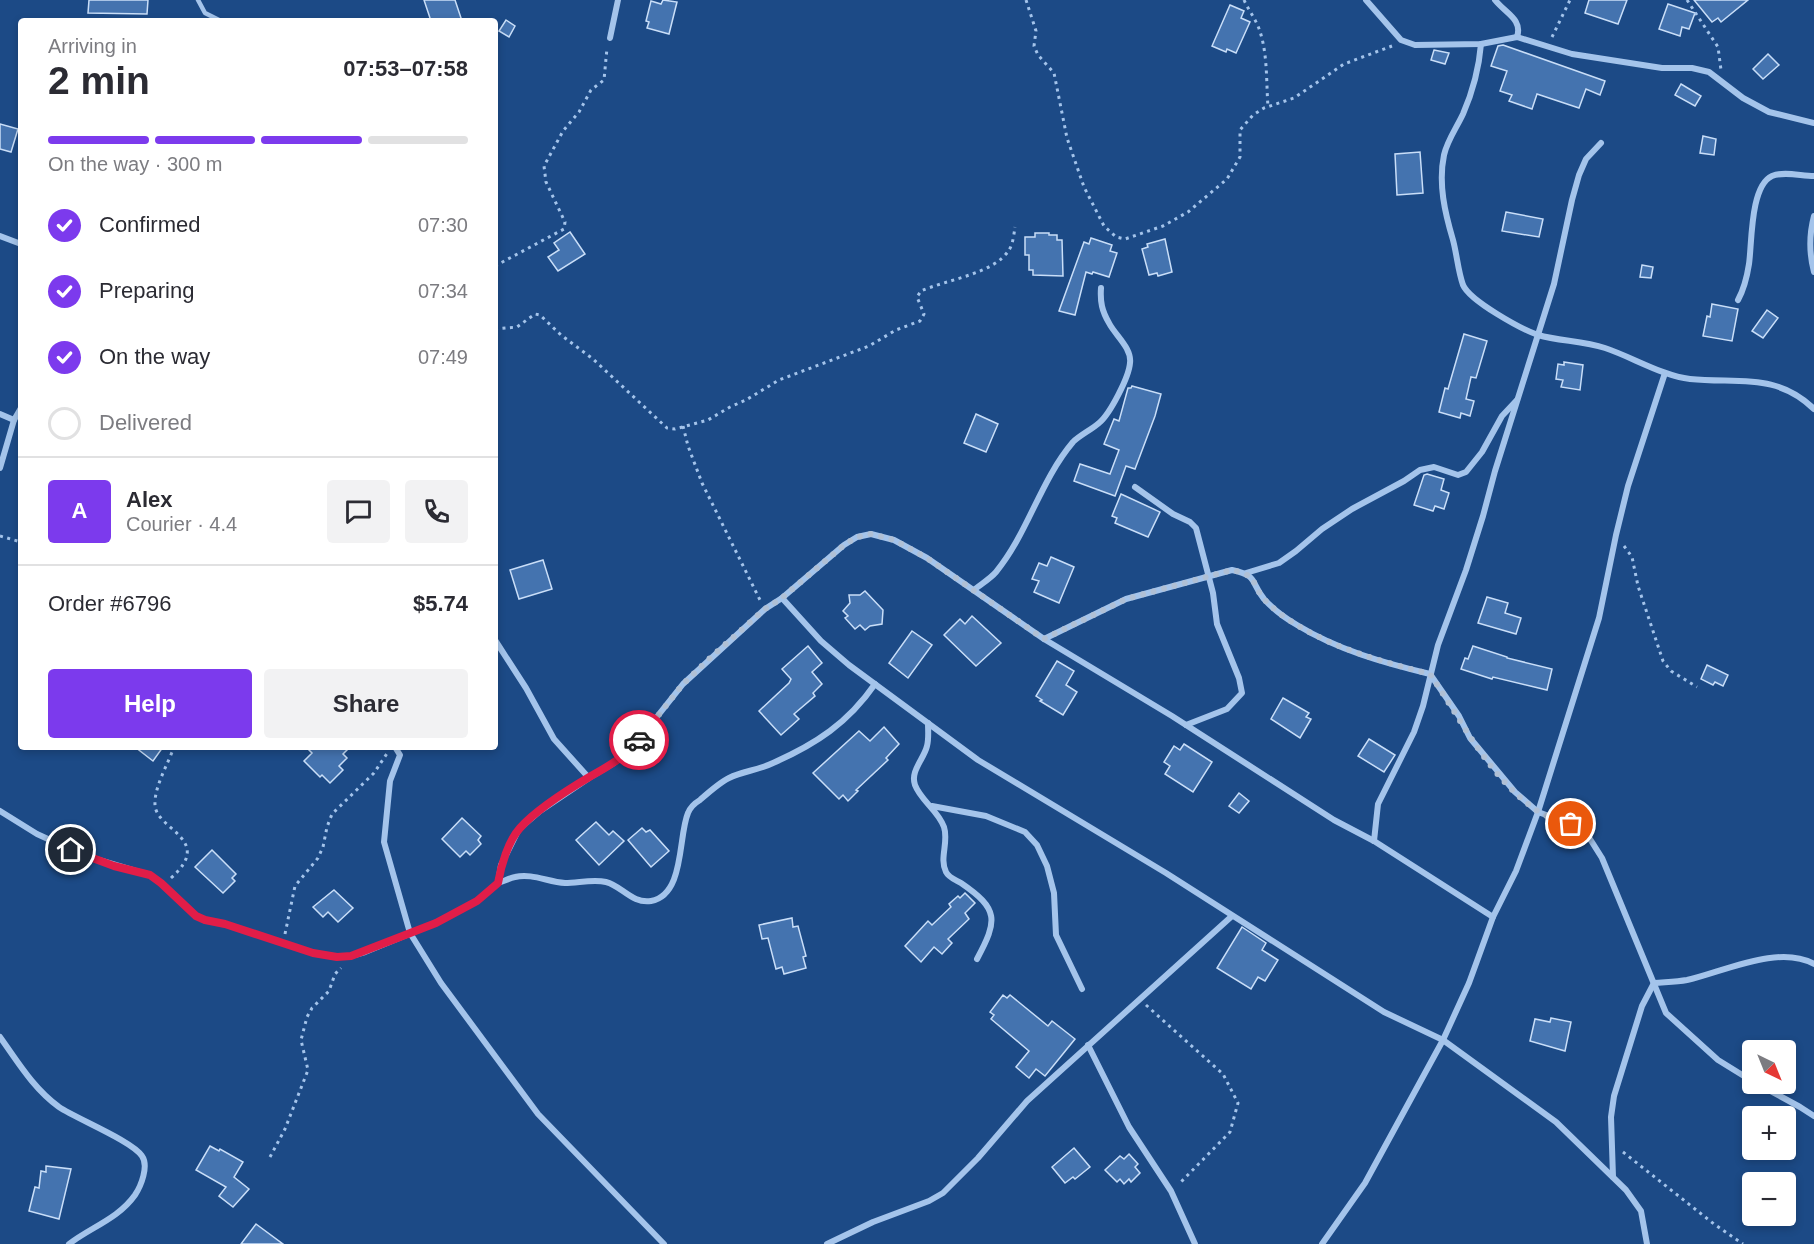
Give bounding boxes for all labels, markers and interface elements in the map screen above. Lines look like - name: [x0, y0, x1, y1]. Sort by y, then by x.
- text: Arriving in: [48, 35, 137, 57]
- text: 07:53–07:58: [343, 56, 468, 81]
- text: 2 min: [48, 59, 150, 102]
- text: On the way · 300 m: [48, 153, 223, 175]
- icon: check: [48, 209, 81, 242]
- text: Confirmed: [99, 212, 200, 237]
- text: 07:30: [418, 214, 468, 236]
- icon: check: [48, 275, 81, 308]
- text: Preparing: [99, 278, 194, 303]
- text: 07:34: [418, 280, 468, 302]
- icon: check: [48, 341, 81, 374]
- text: On the way: [99, 344, 210, 369]
- text: 07:49: [418, 346, 468, 368]
- text: Delivered: [99, 410, 192, 435]
- button: chat: [327, 480, 390, 543]
- button: phone: [405, 480, 468, 543]
- text: Alex: [126, 487, 172, 512]
- text: A: [72, 498, 87, 523]
- text: Courier · 4.4: [126, 513, 237, 535]
- text: Order #6796: [48, 591, 172, 616]
- text: $5.74: [413, 591, 468, 616]
- button: Help: [48, 669, 252, 738]
- button: Share: [264, 669, 468, 738]
- courier: [609, 710, 669, 770]
- icon: car: [623, 724, 656, 757]
- pin: [1545, 798, 1596, 849]
- icon: bag: [1554, 807, 1587, 840]
- pin: [45, 824, 96, 875]
- icon: home: [54, 833, 87, 866]
- north arrow: [1742, 1040, 1796, 1094]
- map controls: [1742, 1040, 1796, 1226]
- button: +: [1742, 1106, 1796, 1160]
- button: −: [1742, 1172, 1796, 1226]

